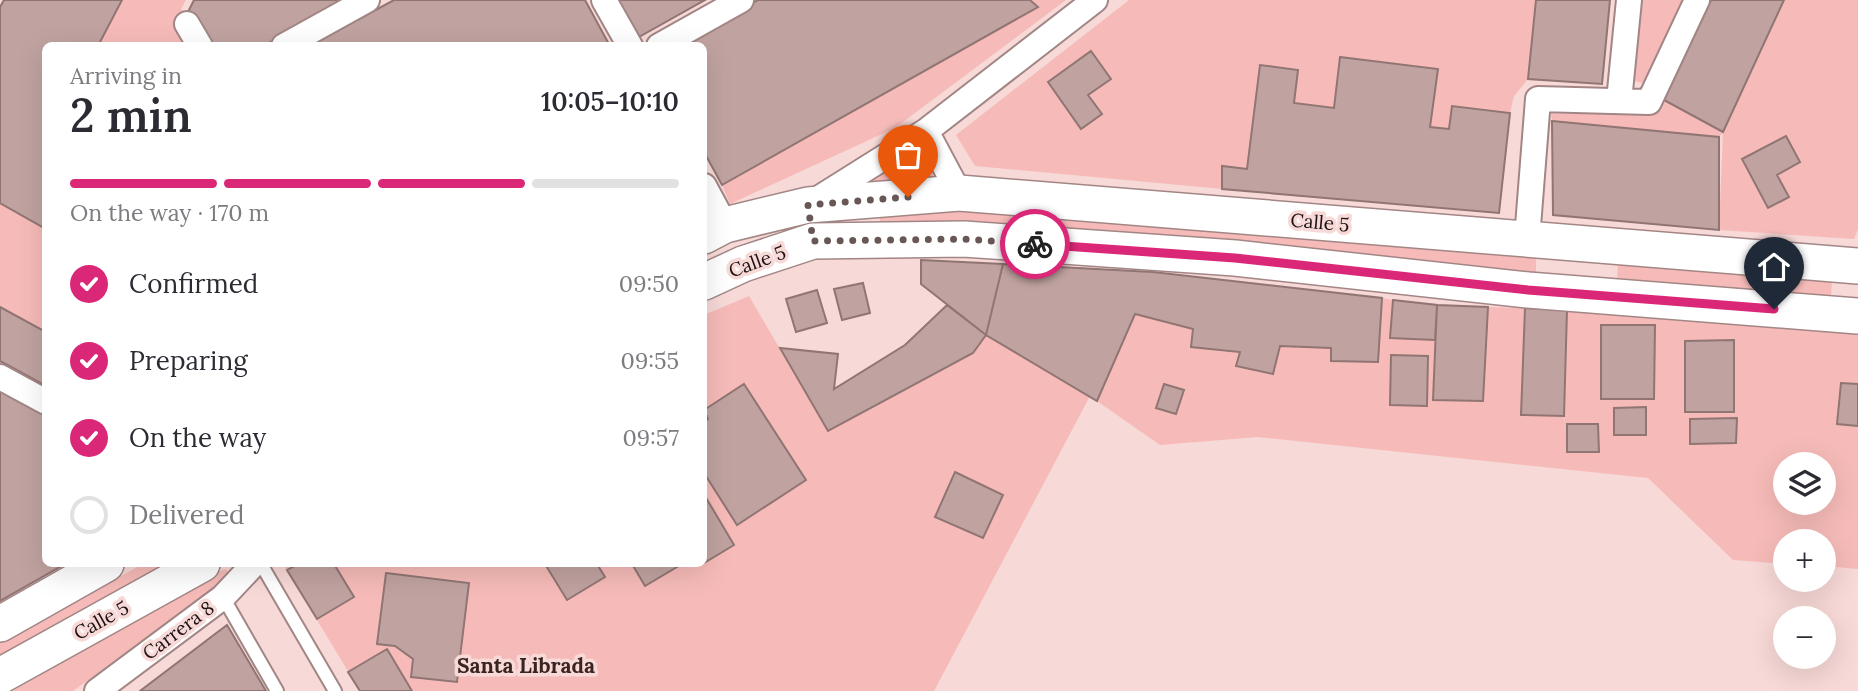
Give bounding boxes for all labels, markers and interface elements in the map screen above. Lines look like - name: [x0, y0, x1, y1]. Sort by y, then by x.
- text: Arriving in: [70, 61, 182, 90]
- text: 10:05–10:10: [541, 85, 679, 118]
- text: 2 min: [70, 86, 192, 145]
- pin: [878, 125, 938, 197]
- icon: bag: [889, 136, 927, 174]
- text: On the way · 170 m: [70, 198, 269, 227]
- street label: Calle 5: [1290, 207, 1350, 237]
- courier: [1000, 209, 1070, 279]
- icon: bike: [1016, 225, 1054, 263]
- pin: [1744, 237, 1804, 309]
- street label: Calle 5: [725, 240, 789, 282]
- icon: home: [1755, 248, 1793, 286]
- icon: check: [70, 265, 108, 303]
- text: Confirmed: [129, 267, 258, 300]
- text: 09:50: [619, 269, 679, 298]
- icon: check: [70, 342, 108, 380]
- text: Preparing: [129, 344, 248, 377]
- text: 09:55: [621, 346, 679, 375]
- icon: check: [70, 419, 108, 457]
- text: On the way: [129, 421, 266, 454]
- text: 09:57: [623, 423, 679, 452]
- map controls: [1773, 452, 1836, 669]
- button: layers: [1773, 452, 1836, 515]
- text: Delivered: [129, 498, 245, 531]
- button: +: [1773, 529, 1836, 592]
- street label: Calle 5: [69, 595, 133, 645]
- street label: Carrera 8: [138, 595, 218, 665]
- button: −: [1773, 606, 1836, 669]
- district label: Santa Librada: [457, 652, 595, 679]

